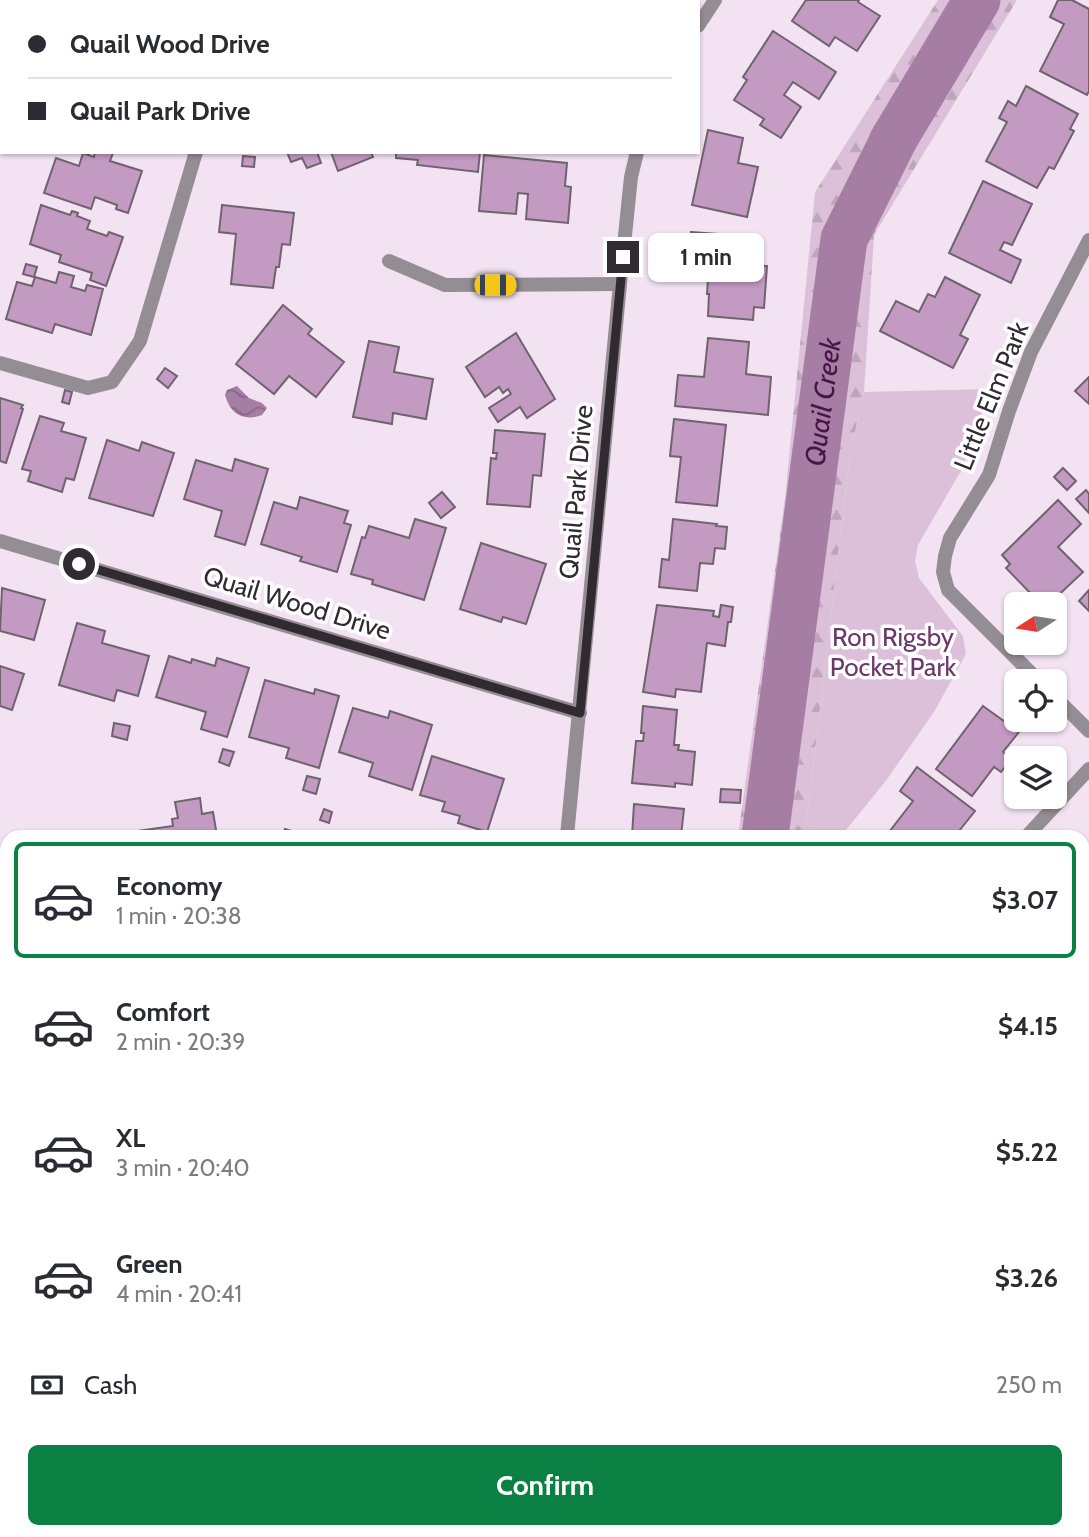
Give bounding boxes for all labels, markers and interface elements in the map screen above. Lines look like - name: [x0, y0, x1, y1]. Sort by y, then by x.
- text: Quail Wood Drive: [70, 28, 270, 60]
- text: Quail Park Drive: [70, 95, 250, 127]
- callout: 1 min: [648, 232, 763, 282]
- route end: [607, 241, 639, 273]
- text: 1 min: [680, 243, 732, 271]
- car: [475, 275, 517, 296]
- street label: Little Elm Park: [947, 317, 1035, 475]
- water label: Quail Creek: [797, 335, 848, 468]
- street label: Quail Park Drive: [552, 404, 600, 580]
- route start: [63, 548, 95, 580]
- street label: Quail Wood Drive: [199, 559, 395, 647]
- north arrow: [1004, 592, 1068, 654]
- map controls: [1004, 592, 1067, 809]
- park label: Ron Rigsby Pocket Park: [830, 621, 957, 683]
- button: locate: [1004, 669, 1067, 732]
- button: layers: [1004, 746, 1067, 809]
- icon: car: [32, 869, 95, 932]
- text: Economy: [116, 870, 222, 902]
- text: $3.07: [992, 884, 1058, 916]
- text: 1 min · 20:38: [116, 902, 242, 930]
- icon: car: [32, 995, 95, 1058]
- text: Comfort: [116, 996, 210, 1028]
- text: $4.15: [998, 1010, 1058, 1042]
- text: 2 min · 20:39: [116, 1028, 245, 1056]
- icon: car: [32, 1121, 95, 1184]
- text: XL: [116, 1122, 145, 1154]
- text: $5.22: [996, 1136, 1058, 1168]
- text: 3 min · 20:40: [116, 1154, 250, 1182]
- icon: car: [32, 1247, 95, 1310]
- text: Green: [116, 1248, 183, 1280]
- text: $3.26: [995, 1262, 1058, 1294]
- text: 4 min · 20:41: [116, 1280, 242, 1308]
- icon: cash: [28, 1366, 66, 1404]
- text: Cash: [84, 1369, 137, 1401]
- text: 250 m: [996, 1371, 1062, 1399]
- button: Confirm: [28, 1445, 1062, 1525]

